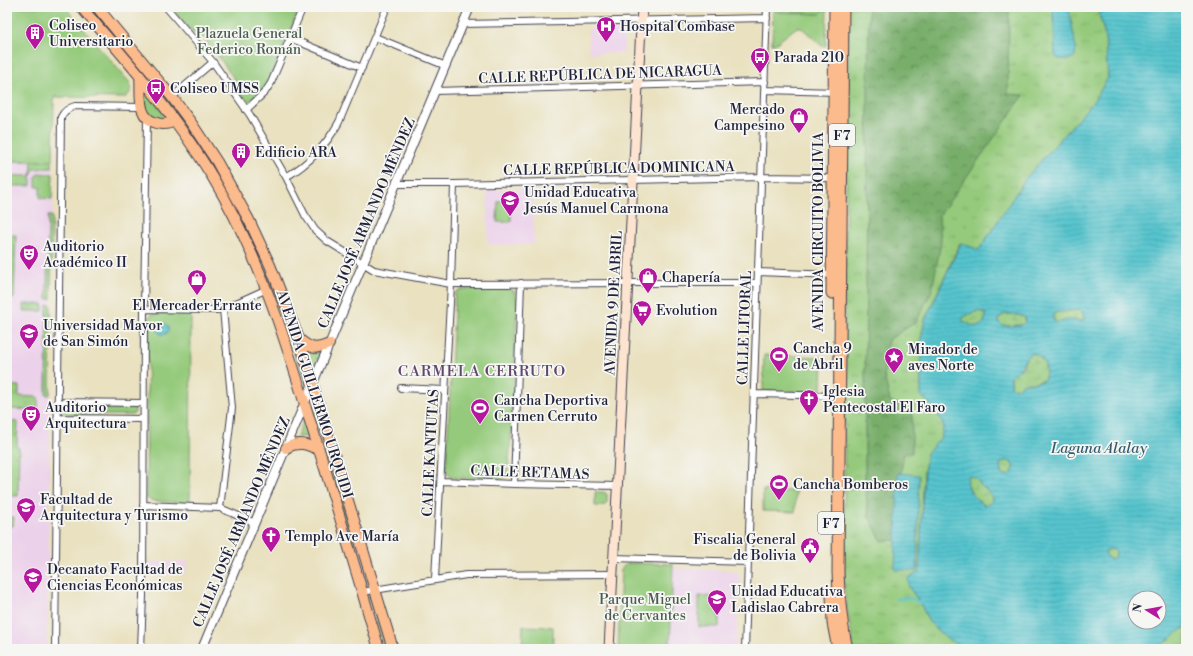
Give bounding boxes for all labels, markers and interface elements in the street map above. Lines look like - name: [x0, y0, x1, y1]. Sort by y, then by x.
- hospital icon: Hospital Combase: [595, 15, 617, 43]
- place label: Coliseo Universitario: [49, 17, 134, 51]
- place label: Hospital Combase: [620, 18, 735, 36]
- building icon: Coliseo Universitario: [24, 22, 46, 50]
- park label: Plazuela General Federico Román: [196, 25, 302, 59]
- bus stop icon: Parada 210: [749, 46, 771, 74]
- place label: Parada 210: [774, 49, 844, 67]
- street label: CALLE REPÚBLICA DE NICARAGUA: [478, 60, 722, 88]
- bus stop icon: Coliseo UMSS: [145, 77, 167, 105]
- place label: Coliseo UMSS: [170, 80, 259, 98]
- place label: Mercado Campesino: [714, 101, 785, 135]
- shop icon: Mercado Campesino: [788, 106, 810, 134]
- street label: CALLE JOSÉ ARMANDO MÉNDEZ: [312, 115, 420, 331]
- road number: F7: [829, 124, 855, 146]
- street label: AVENIDA CIRCUITO BOLIVIA: [810, 132, 828, 333]
- building icon: Edificio ARA: [230, 141, 252, 169]
- place label: Edificio ARA: [255, 144, 337, 162]
- street label: CALLE REPÚBLICA DOMINICANA: [503, 156, 735, 180]
- place label: Unidad Educativa Jesús Manuel Carmona: [523, 184, 670, 218]
- school or university icon: Unidad Educativa Jesús Manuel Carmona: [499, 189, 521, 217]
- street label: AVENIDA 9 DE ABRIL: [601, 230, 627, 377]
- place label: Auditorio Académico II: [42, 238, 127, 272]
- theatre icon: Auditorio Académico II: [18, 243, 40, 271]
- shop icon: Chapería: [637, 266, 659, 294]
- shop icon: El Mercader Errante: [186, 268, 208, 296]
- place label: Chapería: [662, 269, 721, 287]
- street label: CALLE LITORAL: [734, 271, 756, 386]
- street label: AVENIDA GUILLERMO URQUIDI: [271, 287, 357, 502]
- place label: El Mercader Errante: [132, 297, 262, 315]
- supermarket icon: Evolution: [631, 299, 653, 327]
- place label: Evolution: [656, 302, 718, 320]
- place label: Universidad Mayor de San Simón: [43, 317, 162, 351]
- school or university icon: Universidad Mayor de San Simón: [18, 322, 40, 350]
- place label: Cancha 9 de Abril: [793, 340, 852, 374]
- place label: Mirador de aves Norte: [908, 341, 978, 375]
- sports icon: Cancha 9 de Abril: [768, 345, 790, 373]
- place icon: Mirador de aves Norte: [883, 346, 905, 374]
- district label: CARMELA CERRUTO: [398, 362, 566, 381]
- place label: Iglesia Pentecostal El Faro: [823, 383, 945, 417]
- church icon: Iglesia Pentecostal El Faro: [798, 388, 820, 416]
- street label: CALLE KANTUTAS: [419, 389, 443, 517]
- place label: Cancha Deportiva Carmen Cerruto: [494, 392, 609, 426]
- sports icon: Cancha Deportiva Carmen Cerruto: [469, 397, 491, 425]
- place label: Auditorio Arquitectura: [44, 399, 128, 433]
- theatre icon: Auditorio Arquitectura: [20, 404, 42, 432]
- street label: CALLE JOSÉ ARMANDO MÉNDEZ: [187, 414, 295, 630]
- water label: Laguna Alalay: [1050, 439, 1148, 458]
- street label: CALLE RETAMAS: [470, 462, 590, 484]
- sports icon: Cancha Bomberos: [768, 473, 790, 501]
- place label: Cancha Bomberos: [793, 476, 908, 494]
- place label: Facultad de Arquitectura y Turismo: [39, 491, 188, 525]
- school or university icon: Facultad de Arquitectura y Turismo: [15, 496, 37, 524]
- road number: F7: [818, 512, 844, 534]
- church icon: Templo Ave María: [260, 525, 282, 553]
- place label: Templo Ave María: [285, 528, 400, 546]
- place label: Fiscalia General de Bolivia: [693, 531, 797, 565]
- public building icon: Fiscalia General de Bolivia: [799, 536, 821, 564]
- place label: Decanato Facultad de Ciencias Económicas: [47, 561, 183, 595]
- school or university icon: Decanato Facultad de Ciencias Económicas: [22, 566, 44, 594]
- place label: Unidad Educativa Ladislao Cabrera: [731, 583, 844, 617]
- school or university icon: Unidad Educativa Ladislao Cabrera: [706, 588, 728, 616]
- north arrow: [1127, 590, 1167, 630]
- park label: Parque Miguel de Cervantes: [599, 591, 691, 625]
- text: N: [1130, 602, 1146, 614]

